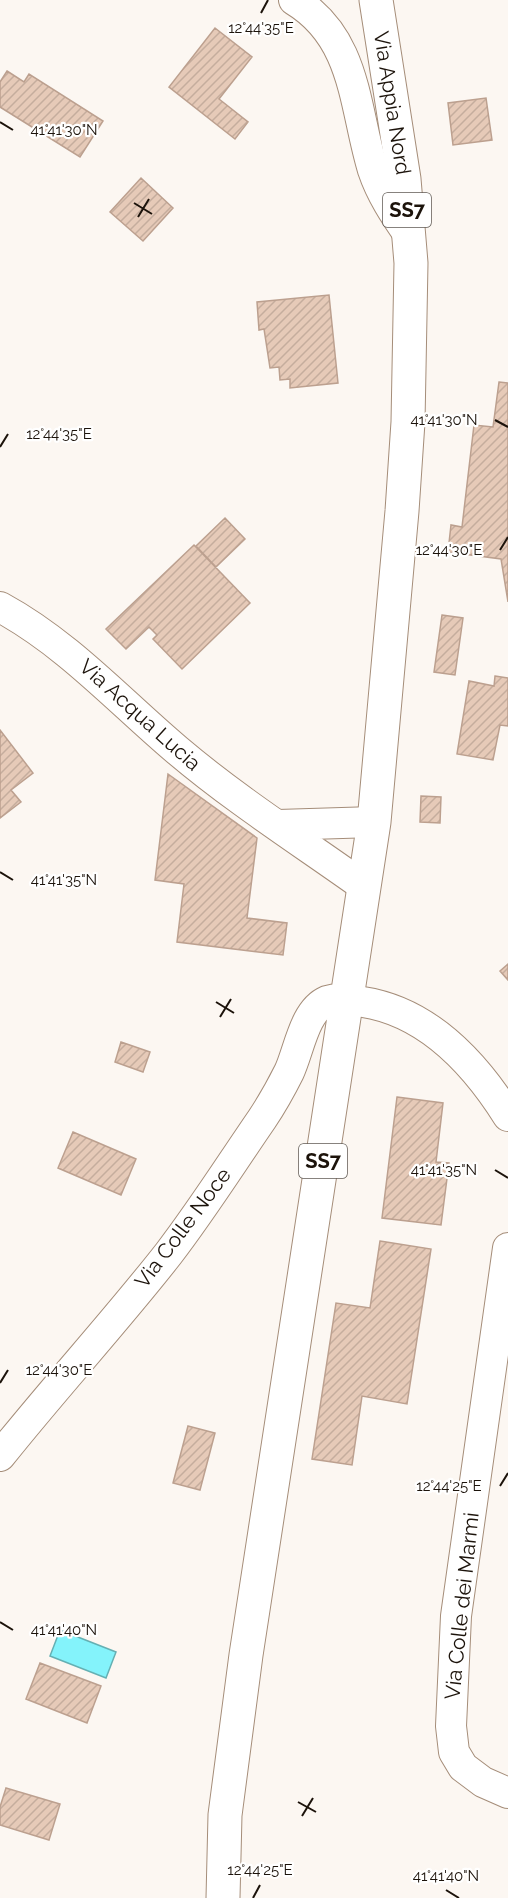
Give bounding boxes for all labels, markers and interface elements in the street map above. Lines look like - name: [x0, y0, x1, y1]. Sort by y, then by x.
- text: 12°44'35"E: [228, 19, 294, 37]
- street label: Via Appia Nord: [369, 29, 416, 177]
- text: 41°41'30"N: [30, 121, 98, 139]
- road number: SS7: [383, 193, 431, 227]
- text: 41°41'30"N: [410, 411, 478, 429]
- text: 12°44'35"E: [26, 425, 92, 443]
- text: 12°44'30"E: [416, 541, 482, 559]
- street label: Via Acqua Lucia: [74, 654, 206, 776]
- text: 41°41'35"N: [31, 871, 97, 889]
- road number: SS7: [299, 1144, 347, 1178]
- text: 41°41'35"N: [411, 1161, 477, 1179]
- street label: Via Colle Noce: [129, 1163, 236, 1293]
- text: 12°44'30"E: [26, 1361, 92, 1379]
- text: 12°44'25"E: [416, 1477, 482, 1495]
- street label: Via Colle dei Marmi: [439, 1511, 484, 1701]
- text: 41°41'40"N: [31, 1621, 97, 1639]
- text: 12°44'25"E: [227, 1861, 293, 1879]
- text: 41°41'40"N: [413, 1867, 479, 1885]

